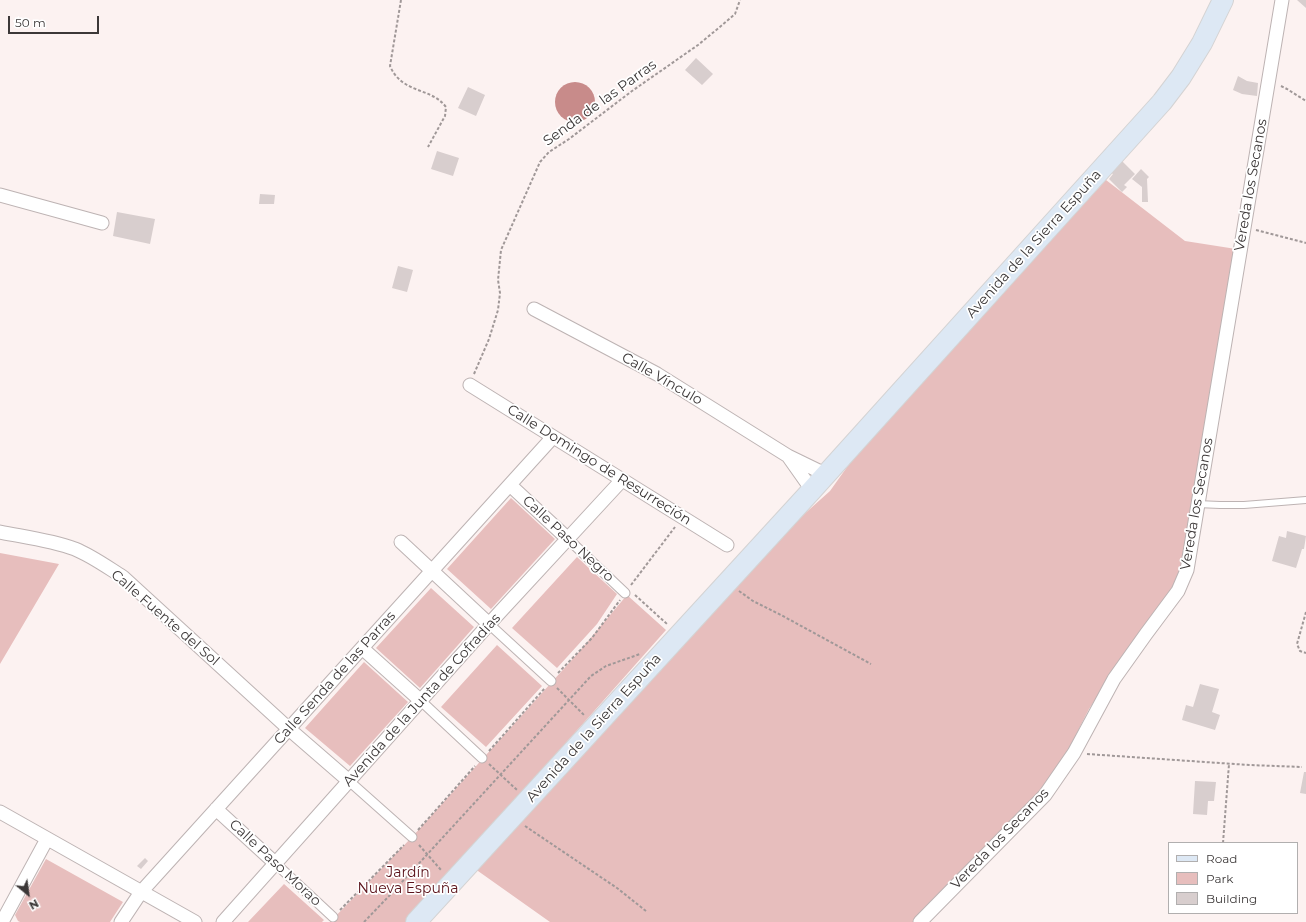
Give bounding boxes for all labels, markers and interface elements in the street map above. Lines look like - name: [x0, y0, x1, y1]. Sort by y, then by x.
- scale bar: [10, 8, 101, 34]
- text: 50 m: [15, 15, 46, 30]
- street label: Senda de las Parras: [540, 56, 660, 150]
- street label: Vereda los Secanos: [1231, 118, 1271, 252]
- street label: Avenida de la Sierra Espuña: [963, 166, 1105, 322]
- street label: Calle Vínculo: [619, 349, 705, 409]
- street label: Calle Domingo de Resurreción: [504, 401, 694, 529]
- street label: Vereda los Secanos: [1177, 437, 1217, 571]
- street label: Calle Paso Negro: [519, 492, 617, 586]
- street label: Calle Fuente del Sol: [108, 566, 222, 670]
- street label: Calle Senda de las Parras: [271, 608, 399, 748]
- street label: Avenida de la Junta de Cofradías: [340, 610, 504, 790]
- street label: Avenida de la Sierra Espuña: [523, 650, 665, 806]
- street label: Vereda los Secanos: [947, 785, 1053, 893]
- street label: Calle Paso Morao: [226, 816, 324, 910]
- legend: [1168, 842, 1298, 914]
- text: Road: [1206, 851, 1237, 866]
- park label: Jardín Nueva Espuña: [357, 865, 459, 898]
- text: Park: [1206, 871, 1233, 886]
- north arrow: [8, 874, 48, 914]
- text: Building: [1206, 891, 1257, 906]
- text: N: [27, 896, 41, 913]

